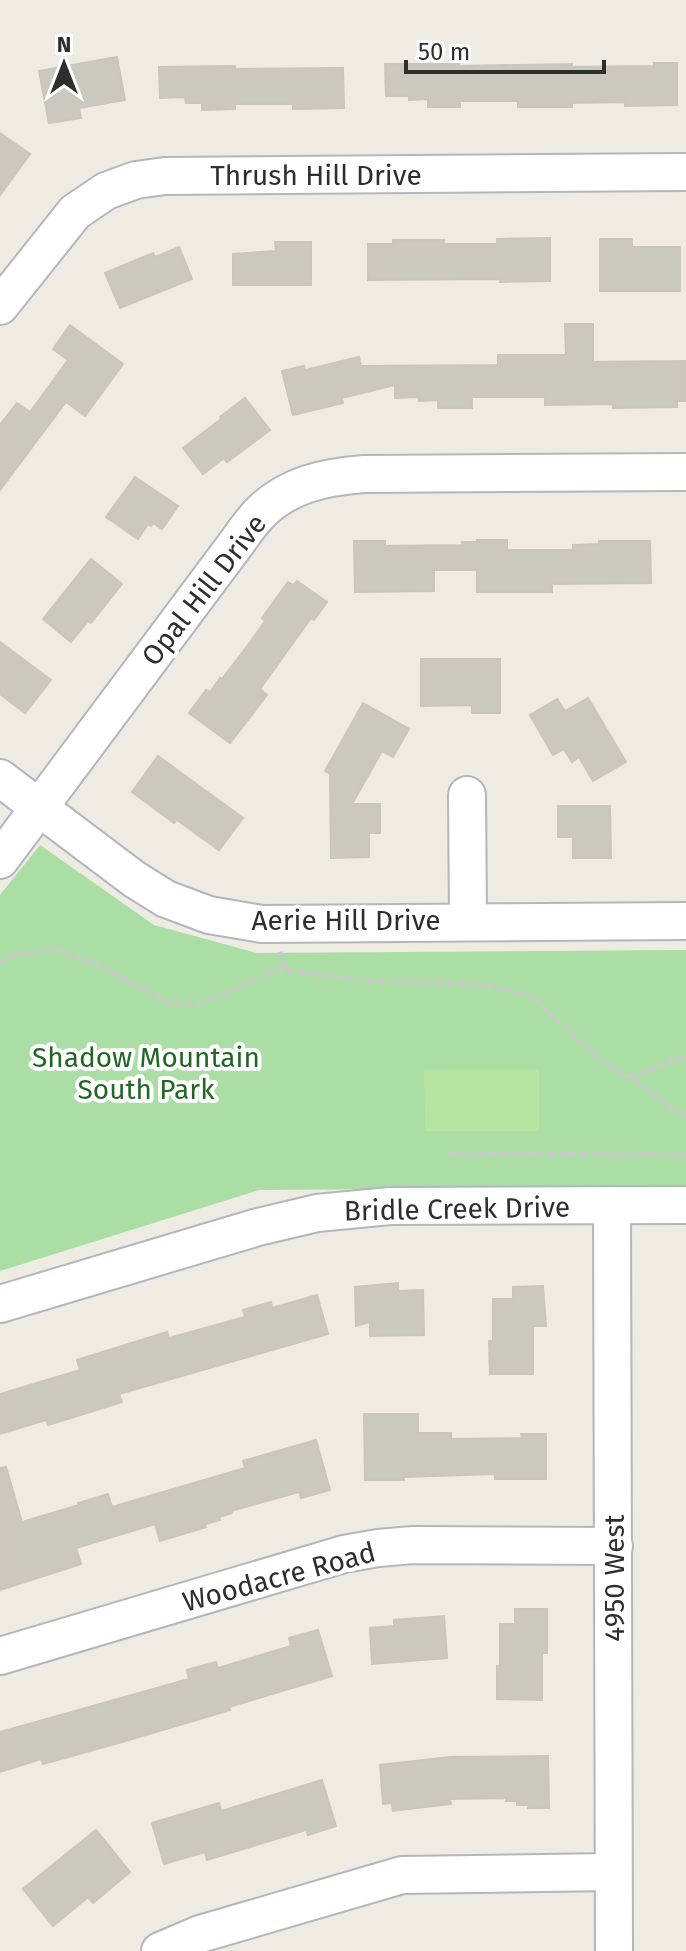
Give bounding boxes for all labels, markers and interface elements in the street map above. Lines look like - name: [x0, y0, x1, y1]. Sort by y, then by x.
- north arrow: [24, 24, 104, 104]
- scale bar: [406, 24, 604, 74]
- text: N: [57, 31, 71, 58]
- text: 50 m: [418, 38, 470, 66]
- street label: Thrush Hill Drive: [210, 159, 422, 192]
- street label: Opal Hill Drive: [135, 508, 273, 672]
- street label: Aerie Hill Drive: [251, 904, 441, 937]
- park label: Shadow Mountain South Park: [32, 1041, 260, 1106]
- street label: Bridle Creek Drive: [344, 1191, 570, 1227]
- street label: 4950 West: [598, 1513, 631, 1642]
- street label: Woodacre Road: [179, 1535, 379, 1619]

